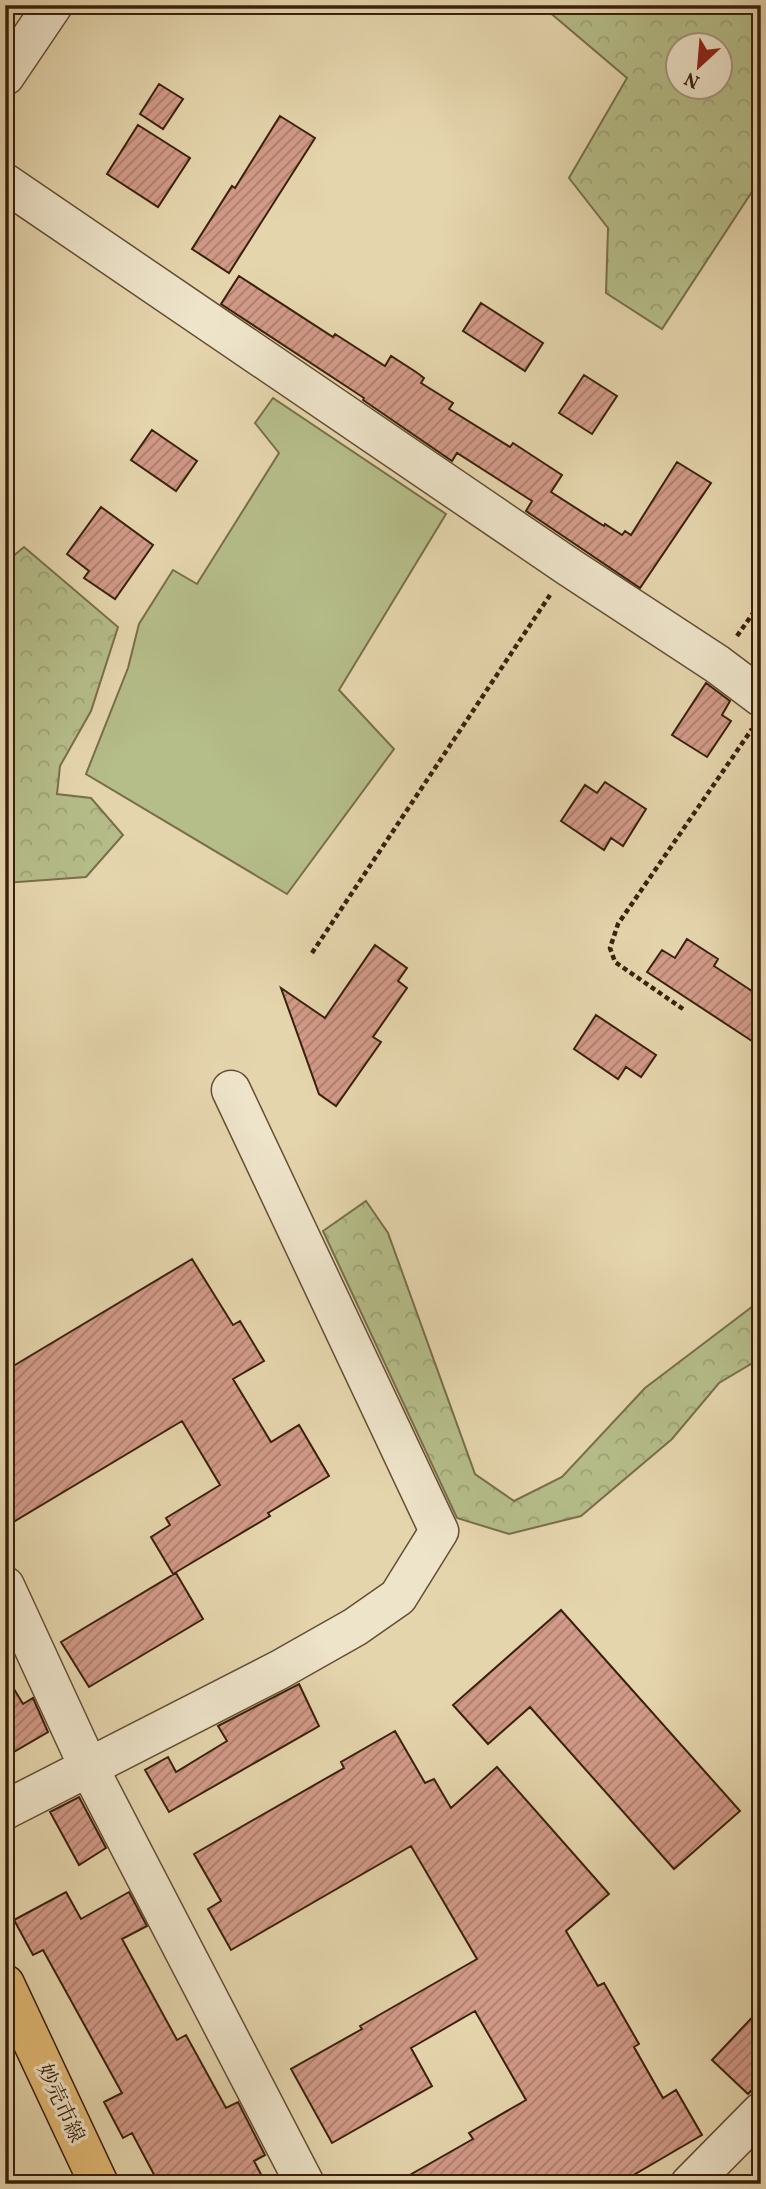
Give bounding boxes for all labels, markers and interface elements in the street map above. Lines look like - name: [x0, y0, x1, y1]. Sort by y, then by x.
- north arrow: [664, 32, 734, 102]
- text: N: [680, 65, 704, 94]
- street label: 妙売市線: [29, 2059, 91, 2148]

